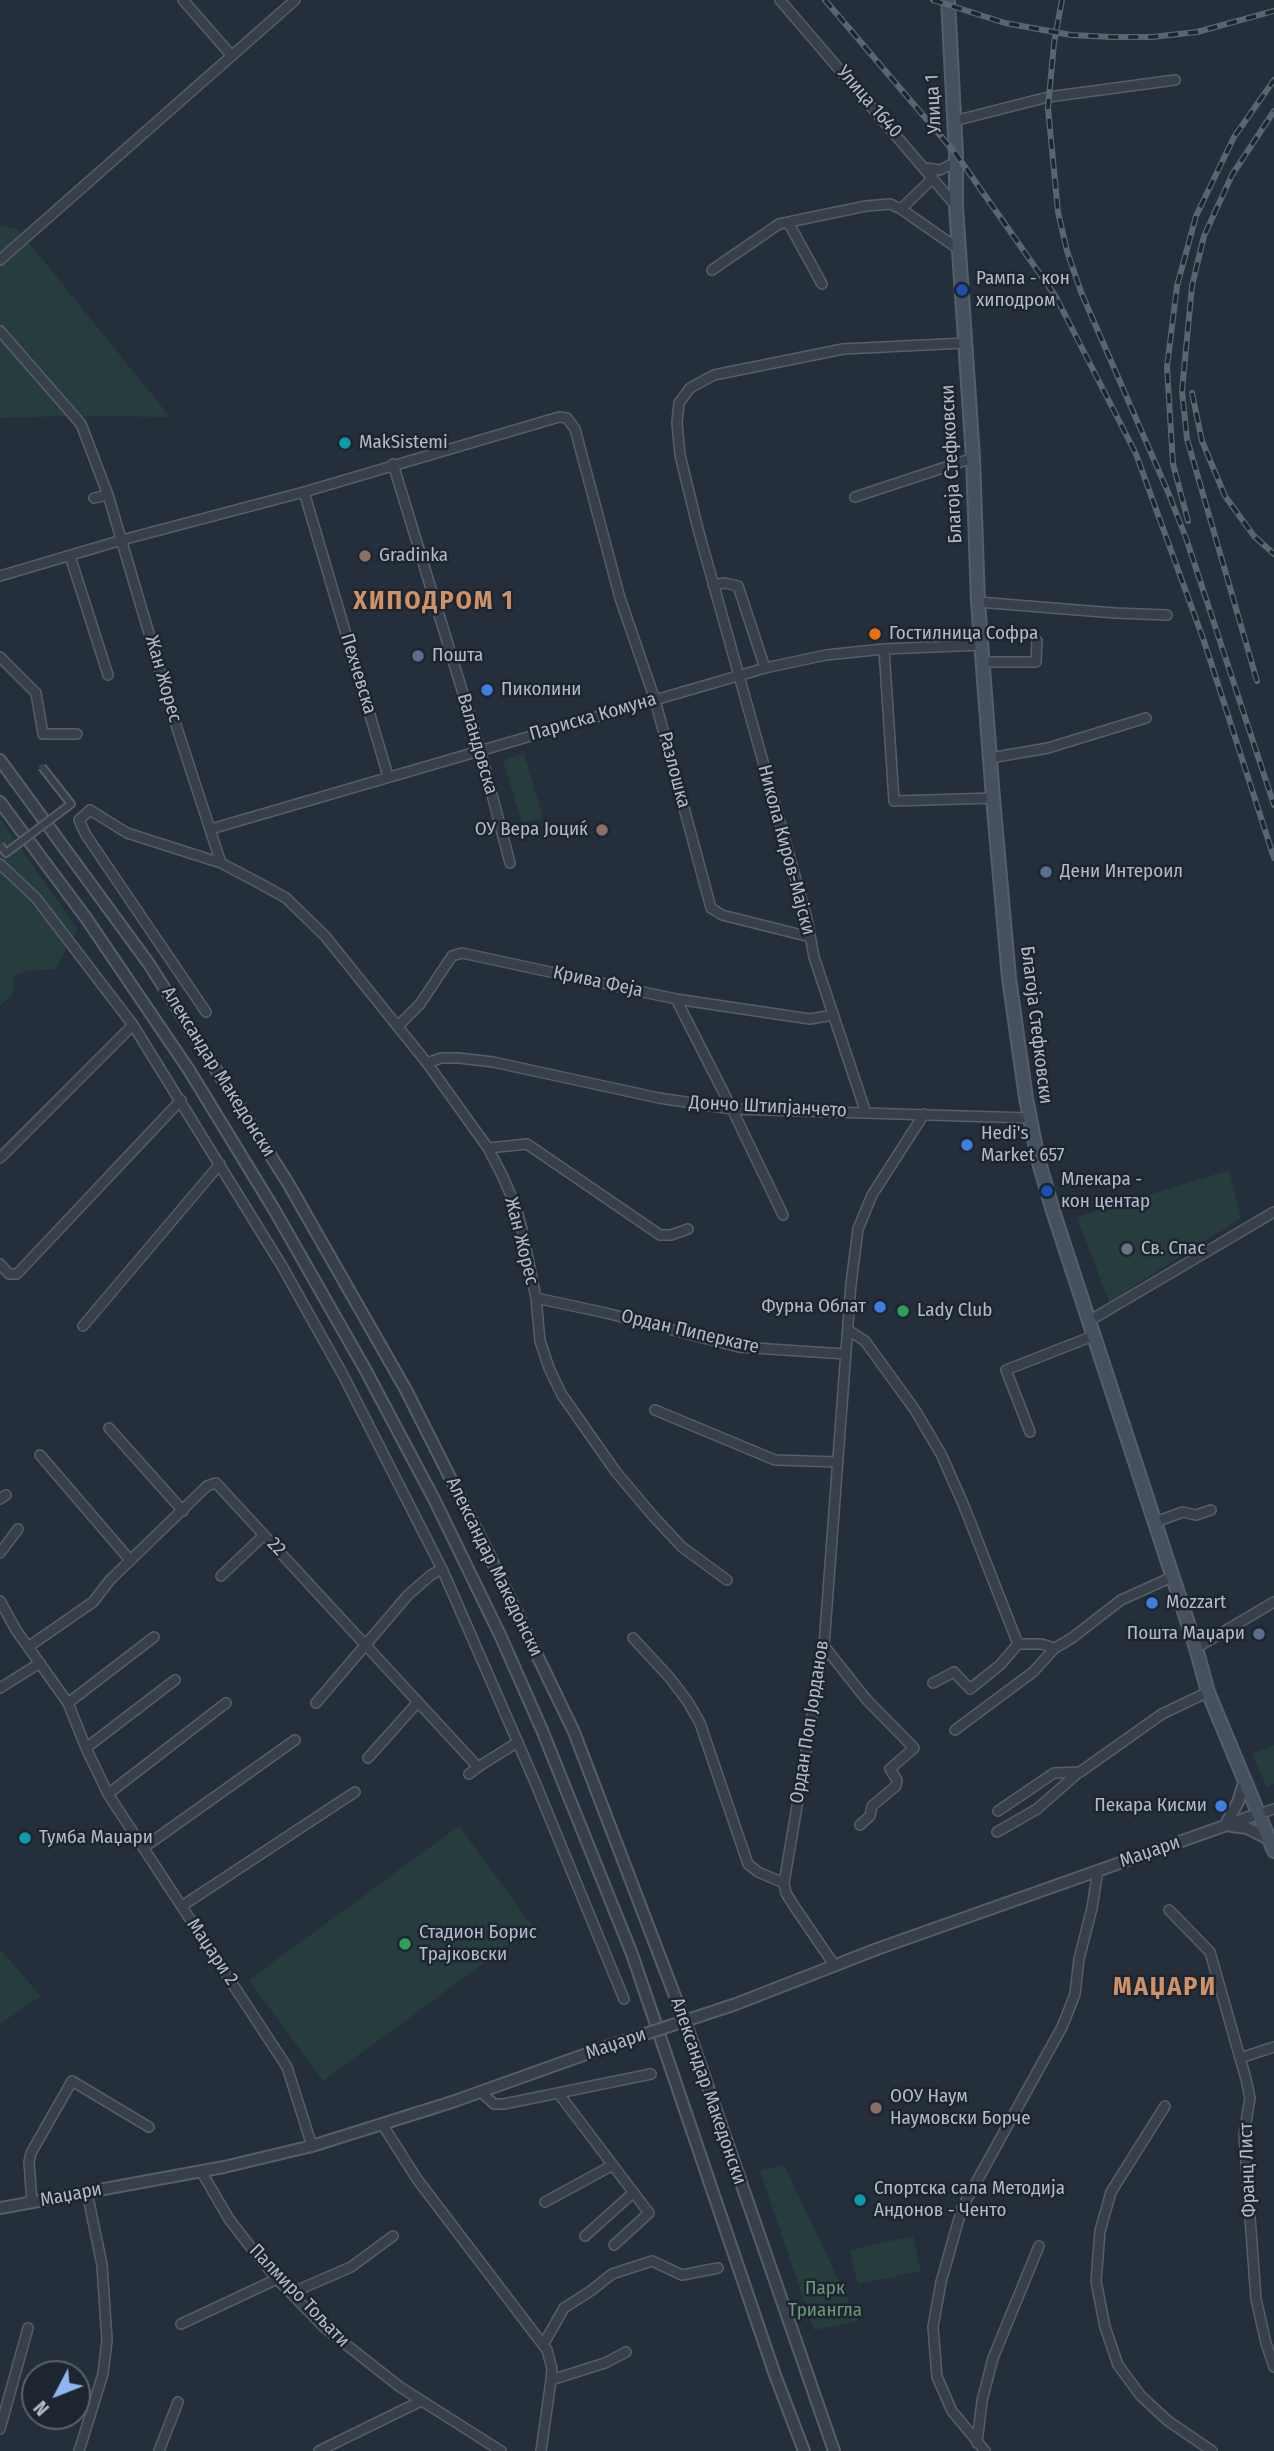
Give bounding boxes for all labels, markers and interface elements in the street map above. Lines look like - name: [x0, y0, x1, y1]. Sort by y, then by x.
- street label: Улица 1640: [832, 61, 906, 143]
- street label: Улица 1: [921, 74, 947, 134]
- place label: Рампа - кон хиподром: [976, 268, 1070, 312]
- marker: Рампа - кон хиподром: [954, 282, 970, 298]
- street label: Благоја Стефковски: [936, 384, 968, 544]
- place label: MakSistemi: [359, 432, 448, 454]
- marker: MakSistemi: [337, 435, 353, 451]
- place label: Gradinka: [379, 545, 448, 567]
- marker: Gradinka: [357, 548, 373, 564]
- district label: ХИПОДРОМ 1: [354, 586, 514, 618]
- place label: Гостилница Софра: [889, 623, 1038, 645]
- marker: Гостилница Софра: [867, 626, 883, 642]
- street label: Пехчевска: [335, 631, 381, 717]
- street label: Жан Жорес: [140, 633, 186, 725]
- place label: Пошта: [432, 645, 483, 667]
- marker: Пошта: [410, 648, 426, 664]
- place label: Пиколини: [501, 679, 582, 701]
- marker: Пиколини: [479, 682, 495, 698]
- street label: Париска Комуна: [527, 688, 659, 746]
- street label: Валандовска: [452, 691, 502, 797]
- street label: Разлошка: [653, 729, 695, 811]
- street label: Никола Киров-Мајски: [752, 762, 820, 938]
- place label: ОУ Вера Јоциќ: [475, 819, 588, 841]
- marker: ОУ Вера Јоциќ: [594, 822, 610, 838]
- place label: Дени Интероил: [1060, 861, 1183, 883]
- marker: Дени Интероил: [1038, 864, 1054, 880]
- street label: Благоја Стефковски: [1015, 945, 1057, 1105]
- street label: Крива Феја: [551, 961, 645, 1003]
- street label: Александар Македонски: [156, 983, 280, 1161]
- street label: Дончо Штипјанчето: [689, 1091, 847, 1123]
- place label: Hedi's Market 657: [981, 1123, 1065, 1167]
- marker: Hedi's Market 657: [959, 1137, 975, 1153]
- place label: Млекара - кон центар: [1061, 1169, 1150, 1213]
- marker: Млекара - кон центар: [1039, 1183, 1055, 1199]
- street label: Жан Жорес: [499, 1195, 543, 1287]
- place label: Св. Спас: [1141, 1238, 1205, 1260]
- marker: Св. Спас: [1119, 1241, 1135, 1257]
- place label: Фурна Облат: [762, 1296, 866, 1318]
- marker: Фурна Облат: [872, 1299, 888, 1315]
- place label: Lady Club: [917, 1300, 992, 1322]
- marker: Lady Club: [895, 1303, 911, 1319]
- street label: Ордан Пиперкате: [619, 1305, 761, 1359]
- street label: Александар Македонски: [441, 1474, 547, 1660]
- street label: 22: [262, 1533, 290, 1561]
- place label: Mozzart: [1166, 1592, 1226, 1614]
- marker: Mozzart: [1144, 1595, 1160, 1611]
- place label: Пошта Маџари: [1127, 1623, 1245, 1645]
- marker: Пошта Маџари: [1251, 1626, 1267, 1642]
- street label: Ордан Поп Јорданов: [786, 1639, 834, 1805]
- place label: Пекара Кисми: [1094, 1795, 1207, 1817]
- marker: Пекара Кисми: [1213, 1798, 1229, 1814]
- place label: Тумба Маџари: [39, 1827, 153, 1849]
- marker: Тумба Маџари: [17, 1830, 33, 1846]
- street label: Маџари: [1117, 1831, 1183, 1873]
- street label: Маџари 2: [182, 1914, 242, 1990]
- place label: Стадион Борис Трајковски: [419, 1922, 537, 1966]
- marker: Стадион Борис Трајковски: [397, 1936, 413, 1952]
- district label: МАЏАРИ: [1114, 1972, 1216, 2004]
- street label: Александар Македонски: [665, 1994, 751, 2188]
- street label: Маџари: [583, 2023, 649, 2065]
- place label: ООУ Наум Наумовски Борче: [890, 2086, 1031, 2130]
- marker: ООУ Наум Наумовски Борче: [868, 2100, 884, 2116]
- street label: Франц Лист: [1235, 2122, 1261, 2218]
- street label: Маџари: [38, 2178, 104, 2212]
- place label: Спортска сала Методија Андонов - Ченто: [874, 2178, 1065, 2222]
- marker: Спортска сала Методија Андонов - Ченто: [852, 2192, 868, 2208]
- street label: Палмиро Тољати: [244, 2240, 354, 2352]
- park label: Парк Триангла: [788, 2278, 862, 2322]
- north arrow: [21, 2360, 91, 2430]
- text: N: [29, 2396, 54, 2420]

